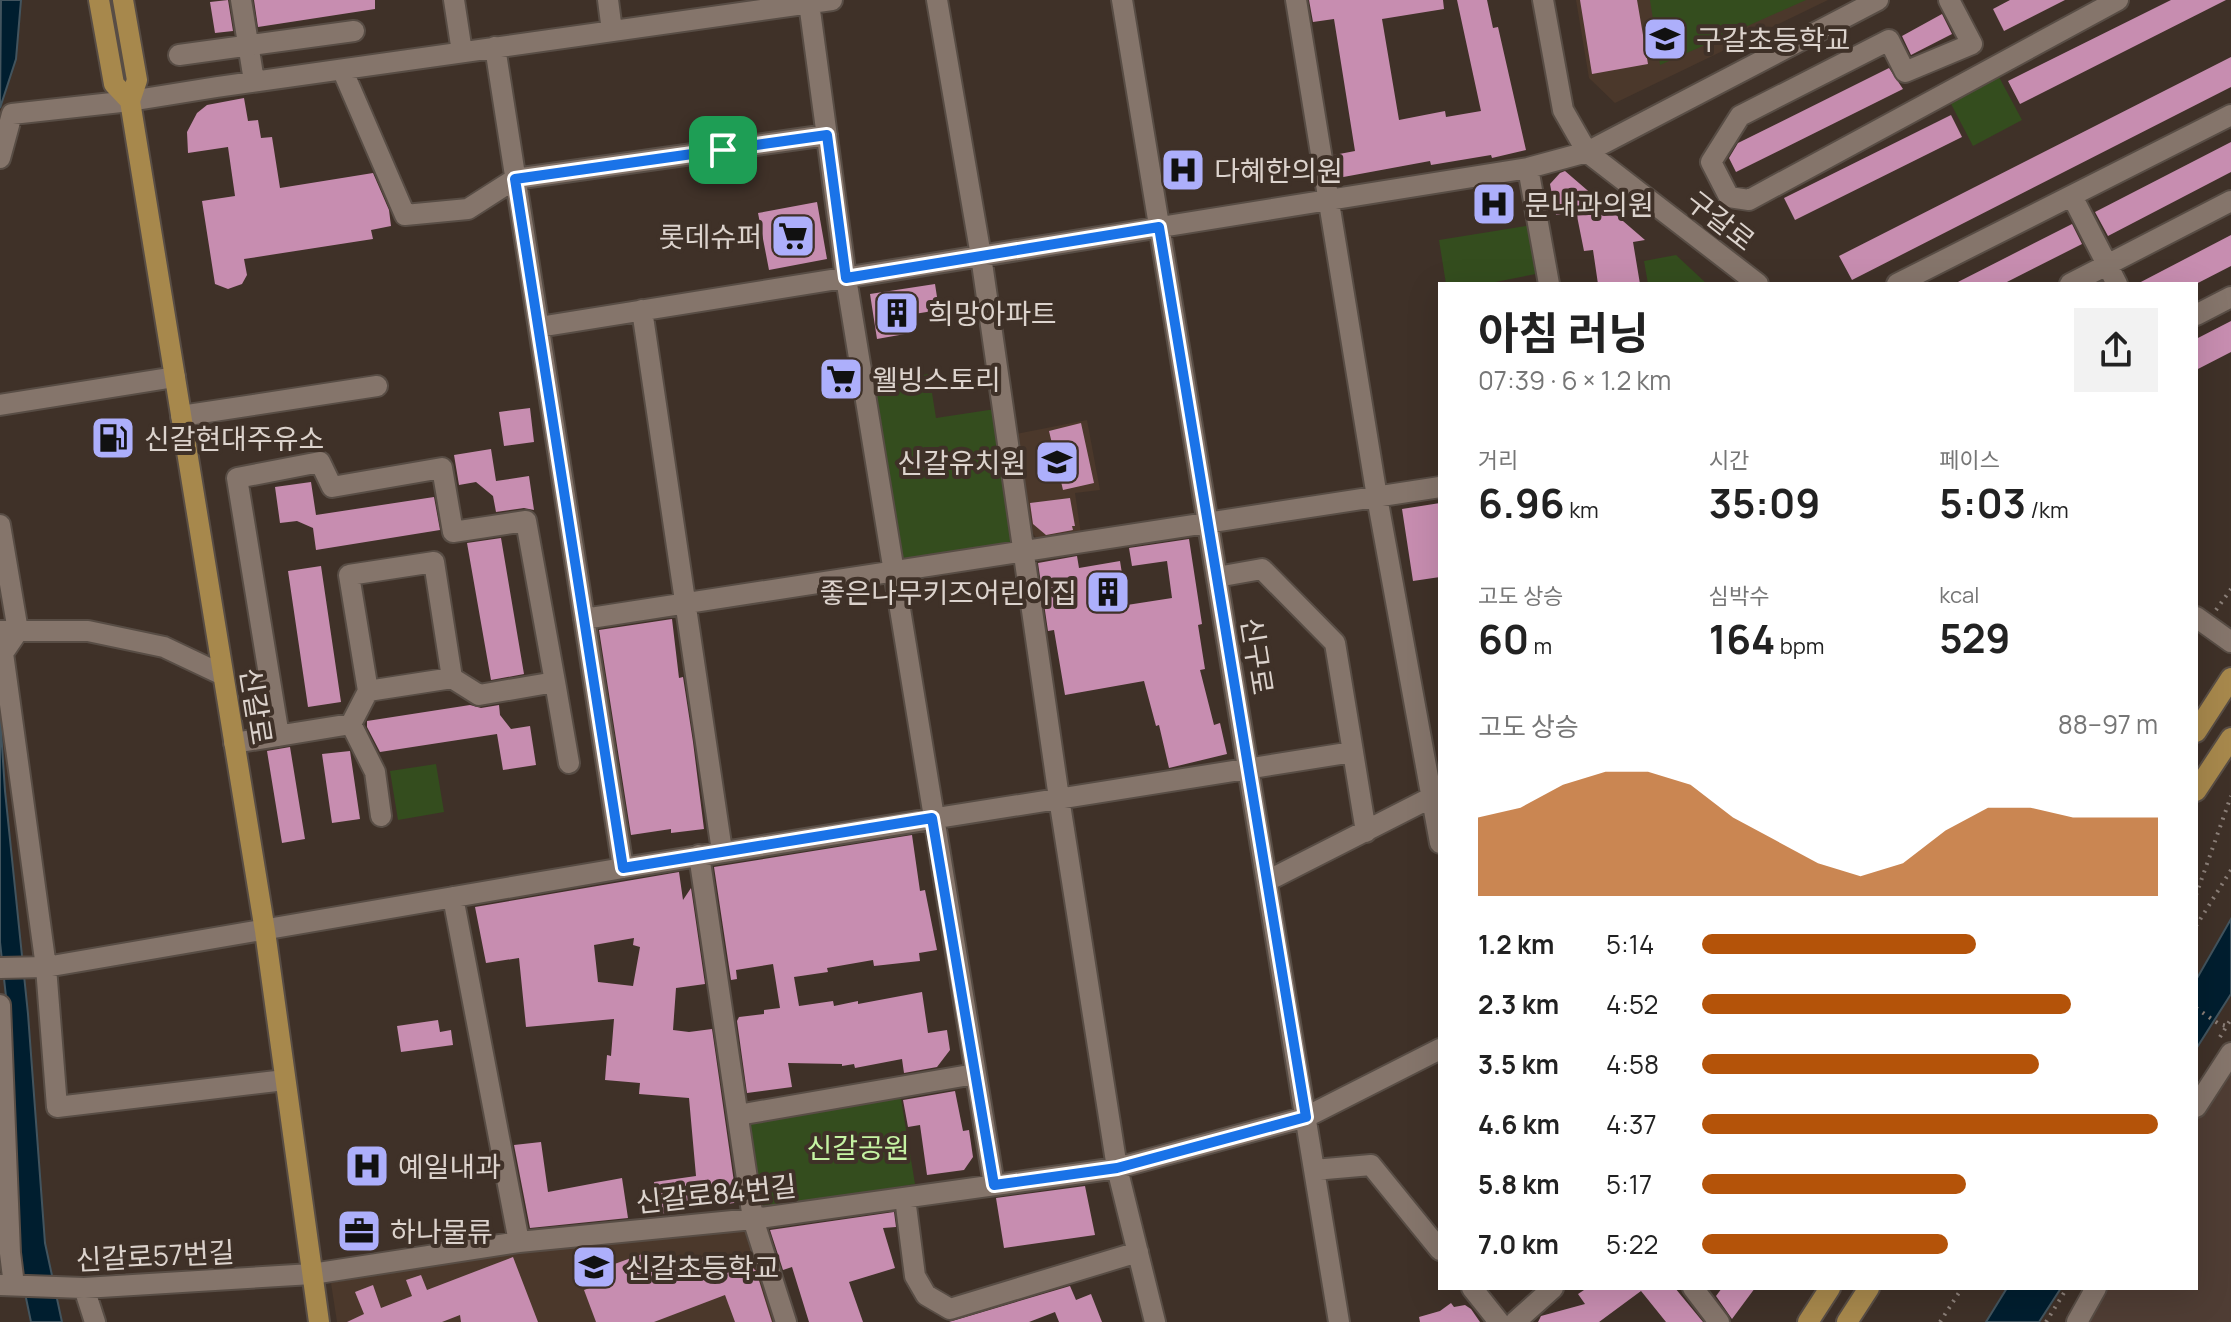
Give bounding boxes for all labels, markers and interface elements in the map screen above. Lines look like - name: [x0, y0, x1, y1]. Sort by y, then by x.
- school or university icon: 구갈초등학교: [1641, 15, 1689, 63]
- place label: 구갈초등학교: [1696, 20, 1851, 58]
- pin: [689, 116, 757, 184]
- icon: arrive: [701, 128, 745, 172]
- hospital icon: 다혜한의원: [1159, 146, 1207, 194]
- place label: 다혜한의원: [1214, 151, 1343, 189]
- hospital icon: 문내과의원: [1470, 180, 1518, 228]
- street label: 구갈로: [1679, 181, 1763, 259]
- place label: 문내과의원: [1525, 185, 1654, 223]
- supermarket icon: 롯데슈퍼: [769, 212, 817, 260]
- place label: 롯데슈퍼: [659, 217, 762, 255]
- building icon: 희망아파트: [873, 289, 921, 337]
- place label: 희망아파트: [928, 294, 1057, 332]
- text: 아침 러닝: [1478, 302, 1649, 362]
- button: share: [2074, 308, 2158, 392]
- supermarket icon: 웰빙스토리: [817, 355, 865, 403]
- place label: 웰빙스토리: [872, 360, 1001, 398]
- text: 07:39 · 6 × 1.2 km: [1478, 362, 1671, 398]
- fuel station icon: 신갈현대주유소: [89, 414, 137, 462]
- place label: 신갈현대주유소: [144, 419, 324, 457]
- school or university icon: 신갈유치원: [1033, 438, 1081, 486]
- place label: 신갈유치원: [897, 443, 1026, 481]
- text: 거리: [1478, 445, 1518, 475]
- text: 시간: [1709, 445, 1749, 475]
- text: 페이스: [1939, 445, 2000, 475]
- text: 6.96: [1478, 475, 1565, 530]
- text: 35:09: [1709, 475, 1820, 530]
- text: 5:03: [1939, 475, 2026, 530]
- text: km: [1565, 495, 1599, 525]
- text: /km: [2026, 495, 2069, 525]
- building icon: 좋은나무키즈어린이집: [1084, 568, 1132, 616]
- place label: 좋은나무키즈어린이집: [819, 573, 1077, 611]
- text: kcal: [1939, 580, 1979, 610]
- text: 고도 상승: [1478, 581, 1563, 611]
- text: 심박수: [1709, 581, 1769, 611]
- text: 529: [1939, 610, 2010, 665]
- text: 60: [1478, 611, 1529, 666]
- text: 164: [1709, 611, 1775, 666]
- street label: 신구로: [1233, 615, 1283, 697]
- text: m: [1529, 631, 1552, 661]
- text: bpm: [1775, 631, 1825, 661]
- street label: 신갈로: [232, 665, 282, 747]
- text: 88–97 m: [2058, 706, 2158, 742]
- text: 고도 상승: [1478, 708, 1579, 744]
- text: 1.2 km: [1478, 926, 1554, 962]
- text: 5:14: [1606, 926, 1654, 962]
- text: 2.3 km: [1478, 986, 1559, 1022]
- text: 4:52: [1606, 986, 1658, 1022]
- text: 3.5 km: [1478, 1046, 1559, 1082]
- text: 4:58: [1606, 1046, 1659, 1082]
- text: 4.6 km: [1478, 1106, 1560, 1142]
- text: 4:37: [1606, 1106, 1657, 1142]
- park label: 신갈공원: [806, 1128, 910, 1166]
- hospital icon: 예일내과: [343, 1142, 391, 1190]
- place label: 예일내과: [398, 1147, 501, 1185]
- street label: 신갈로84번길: [634, 1166, 798, 1220]
- text: 5.8 km: [1478, 1166, 1560, 1202]
- text: 5:17: [1606, 1166, 1652, 1202]
- office icon: 하나물류: [335, 1207, 383, 1255]
- place label: 하나물류: [390, 1212, 493, 1250]
- text: 7.0 km: [1478, 1226, 1559, 1262]
- text: 5:22: [1606, 1226, 1658, 1262]
- street label: 신갈로57번길: [75, 1232, 235, 1278]
- school or university icon: 신갈초등학교: [570, 1243, 618, 1291]
- place label: 신갈초등학교: [625, 1248, 780, 1286]

